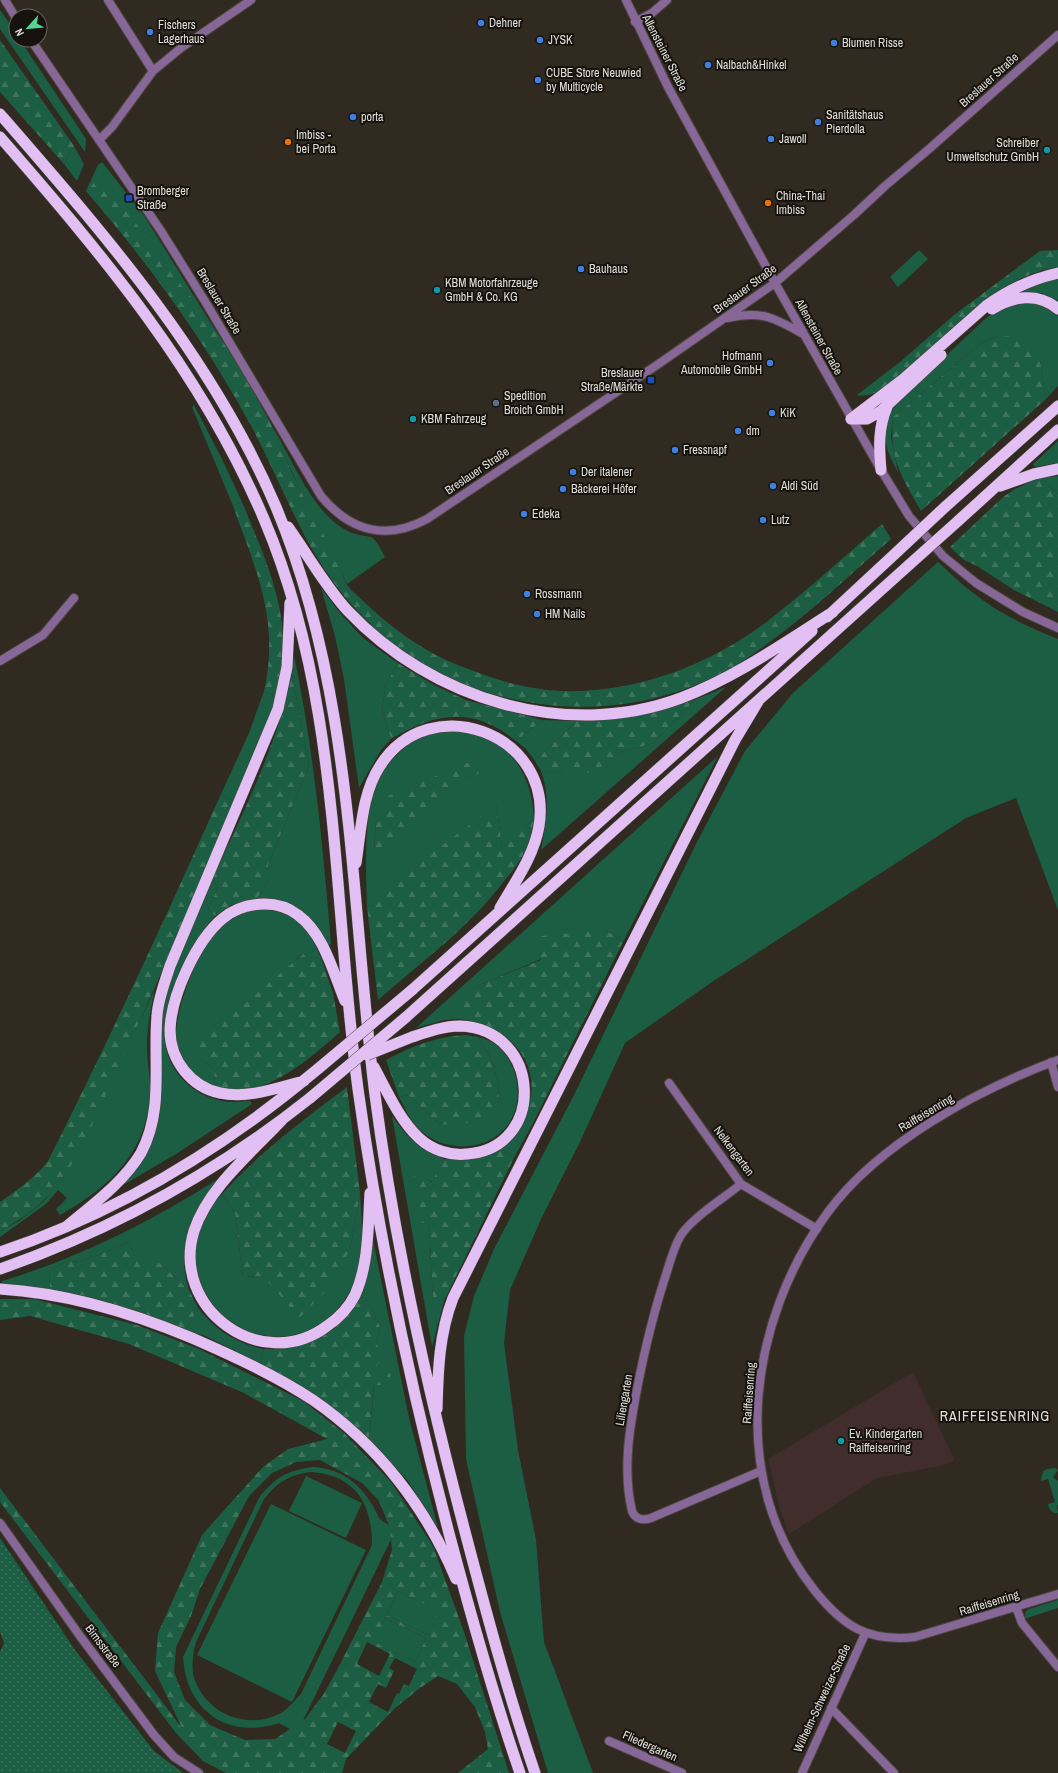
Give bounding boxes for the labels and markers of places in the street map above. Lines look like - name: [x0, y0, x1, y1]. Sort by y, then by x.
- place label: Dehner: [489, 15, 522, 31]
- place label: Fischers Lagerhaus: [158, 17, 205, 47]
- marker: Dehner: [476, 18, 486, 28]
- marker: Fischers Lagerhaus: [145, 27, 155, 37]
- place label: JYSK: [548, 32, 573, 48]
- marker: JYSK: [535, 35, 545, 45]
- place label: Blumen Risse: [842, 35, 903, 51]
- marker: Blumen Risse: [829, 38, 839, 48]
- place label: Nalbach&Hinkel: [716, 57, 787, 73]
- marker: Nalbach&Hinkel: [703, 60, 713, 70]
- place label: CUBE Store Neuwied by Multicycle: [546, 65, 641, 95]
- marker: CUBE Store Neuwied by Multicycle: [533, 75, 543, 85]
- place label: Sanitätshaus Pierdolla: [826, 107, 884, 137]
- place label: porta: [361, 109, 384, 125]
- marker: porta: [348, 112, 358, 122]
- marker: Sanitätshaus Pierdolla: [813, 117, 823, 127]
- place label: Imbiss - bei Porta: [296, 127, 336, 157]
- place label: Jawoll: [779, 131, 806, 147]
- marker: Jawoll: [766, 134, 776, 144]
- place label: Schreiber Umweltschutz GmbH: [947, 135, 1040, 165]
- marker: Imbiss - bei Porta: [283, 137, 293, 147]
- marker: Schreiber Umweltschutz GmbH: [1042, 145, 1052, 155]
- place label: Bromberger Straße: [137, 183, 190, 213]
- place label: China-Thai Imbiss: [776, 188, 825, 218]
- marker: Bromberger Straße: [124, 193, 134, 203]
- marker: China-Thai Imbiss: [763, 198, 773, 208]
- place label: Bauhaus: [589, 261, 628, 277]
- marker: Bauhaus: [576, 264, 586, 274]
- place label: KBM Motorfahrzeuge GmbH & Co. KG: [445, 275, 538, 305]
- marker: KBM Motorfahrzeuge GmbH & Co. KG: [432, 285, 442, 295]
- place label: Hofmann Automobile GmbH: [680, 348, 762, 378]
- marker: Hofmann Automobile GmbH: [765, 358, 775, 368]
- place label: Breslauer Straße/Märkte: [581, 365, 644, 395]
- marker: Breslauer Straße/Märkte: [646, 375, 656, 385]
- place label: Spedition Broich GmbH: [504, 388, 564, 418]
- marker: Spedition Broich GmbH: [491, 398, 501, 408]
- place label: KiK: [780, 405, 796, 421]
- marker: KiK: [767, 408, 777, 418]
- place label: KBM Fahrzeug: [421, 411, 487, 427]
- marker: KBM Fahrzeug: [408, 414, 418, 424]
- place label: dm: [746, 423, 760, 439]
- marker: dm: [733, 426, 743, 436]
- place label: Fressnapf: [683, 442, 727, 458]
- marker: Fressnapf: [670, 445, 680, 455]
- place label: Der italener: [581, 464, 633, 480]
- marker: Der italener: [568, 467, 578, 477]
- place label: Aldi Süd: [780, 478, 818, 494]
- place label: Bäckerei Höfer: [571, 481, 637, 497]
- marker: Aldi Süd: [768, 481, 778, 491]
- marker: Bäckerei Höfer: [558, 484, 568, 494]
- place label: Edeka: [532, 506, 560, 522]
- marker: Edeka: [519, 509, 529, 519]
- place label: Lutz: [771, 512, 790, 528]
- marker: Lutz: [758, 515, 768, 525]
- place label: Rossmann: [535, 586, 582, 602]
- marker: Rossmann: [522, 589, 532, 599]
- place label: HM Nails: [545, 606, 586, 622]
- marker: HM Nails: [532, 609, 542, 619]
- place label: Ev. Kindergarten Raiffeisenring: [849, 1426, 922, 1456]
- marker: Ev. Kindergarten Raiffeisenring: [836, 1436, 846, 1446]

